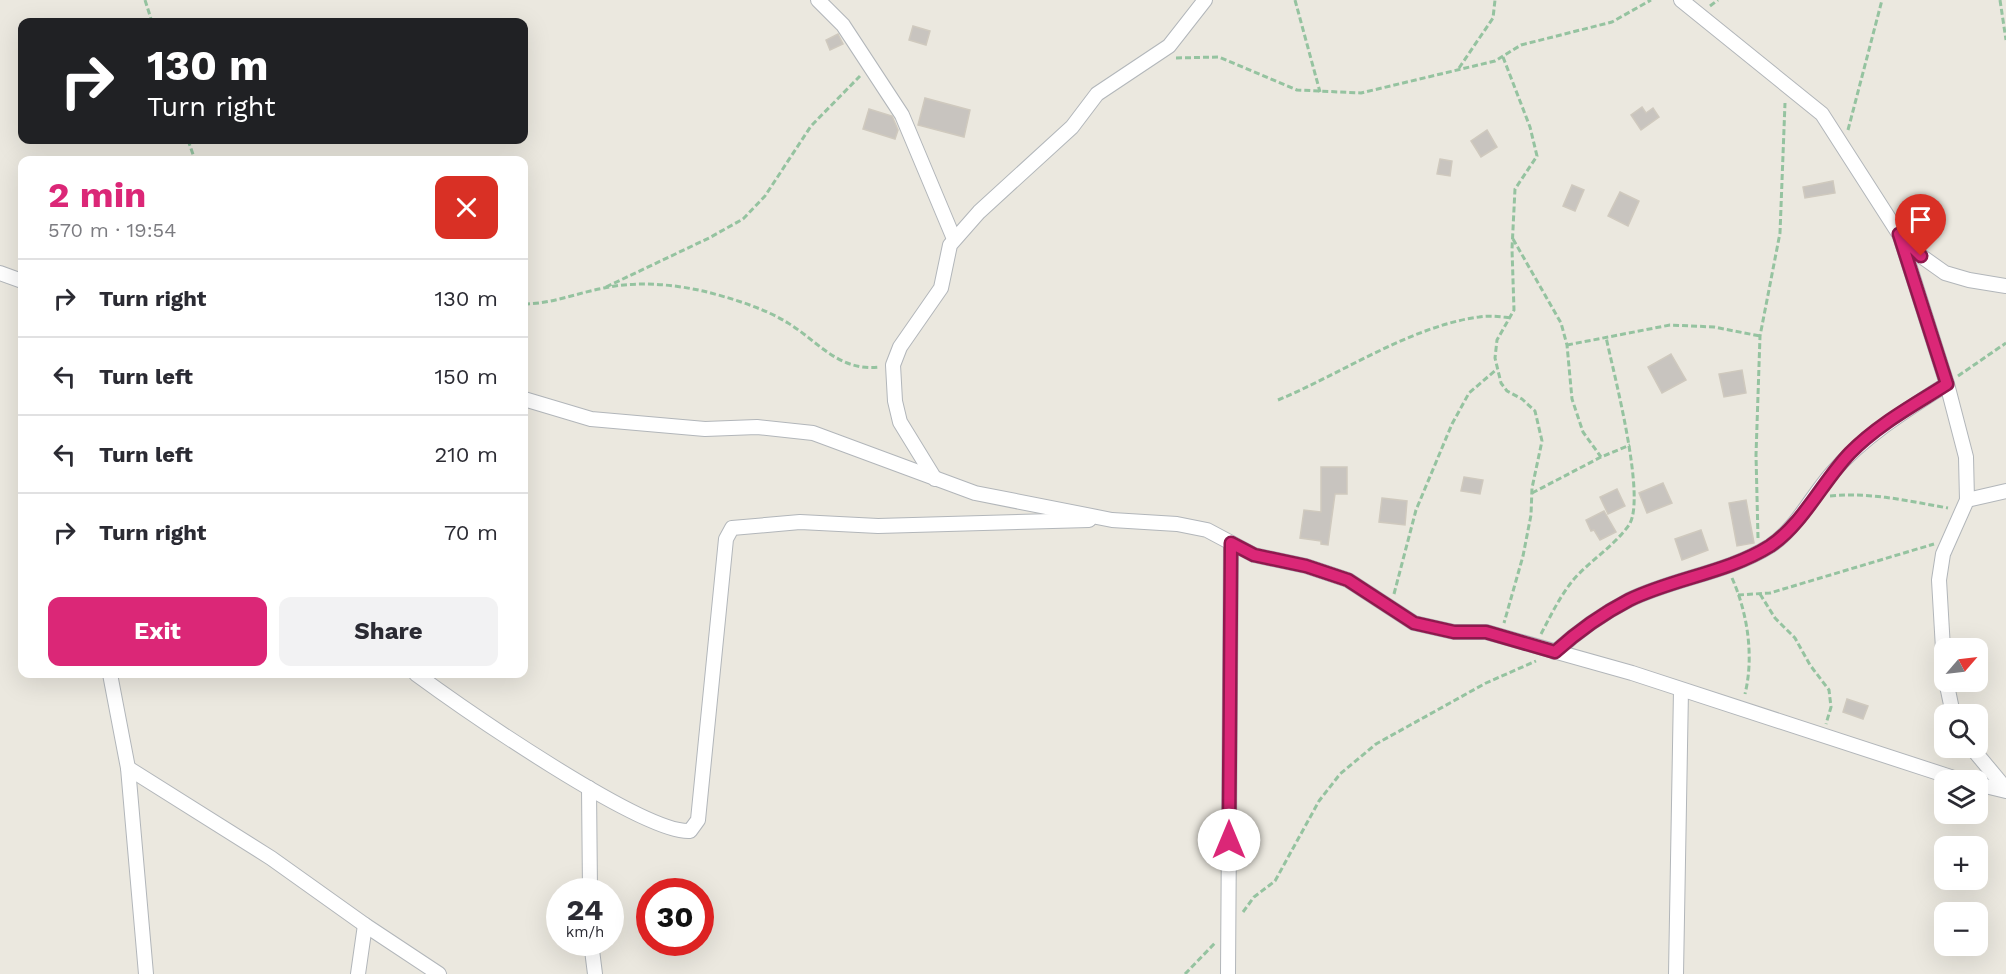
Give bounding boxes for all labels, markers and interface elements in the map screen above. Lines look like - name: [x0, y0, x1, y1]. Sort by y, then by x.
- text: 130 m: [147, 41, 269, 90]
- icon: right: [48, 42, 126, 120]
- text: Turn right: [147, 91, 276, 123]
- text: 2 min: [48, 174, 146, 216]
- button: close: [435, 176, 498, 239]
- pin: [1895, 194, 1946, 256]
- icon: arrive: [1904, 203, 1937, 236]
- text: 570 m · 19:54: [48, 218, 176, 242]
- icon: right: [48, 282, 81, 315]
- text: Turn right: [99, 286, 206, 311]
- text: 130 m: [434, 286, 498, 311]
- icon: left: [48, 360, 81, 393]
- text: Turn left: [99, 364, 193, 389]
- text: 150 m: [434, 364, 498, 389]
- icon: left: [48, 438, 81, 471]
- text: Turn left: [99, 442, 193, 467]
- text: 210 m: [434, 442, 498, 467]
- icon: right: [48, 516, 81, 549]
- text: Turn right: [99, 520, 206, 545]
- text: 70 m: [444, 520, 498, 545]
- button: Exit: [48, 597, 267, 666]
- button: Share: [279, 597, 498, 666]
- north arrow: [1934, 638, 1988, 692]
- map controls: [1934, 638, 1988, 956]
- button: search: [1934, 704, 1988, 758]
- button: layers: [1934, 770, 1988, 824]
- position arrow: [1197, 808, 1261, 872]
- button: +: [1934, 836, 1988, 890]
- speed limit sign: 30: [636, 878, 714, 956]
- text: 24: [567, 892, 603, 927]
- button: −: [1934, 902, 1988, 956]
- text: km/h: [566, 923, 604, 941]

